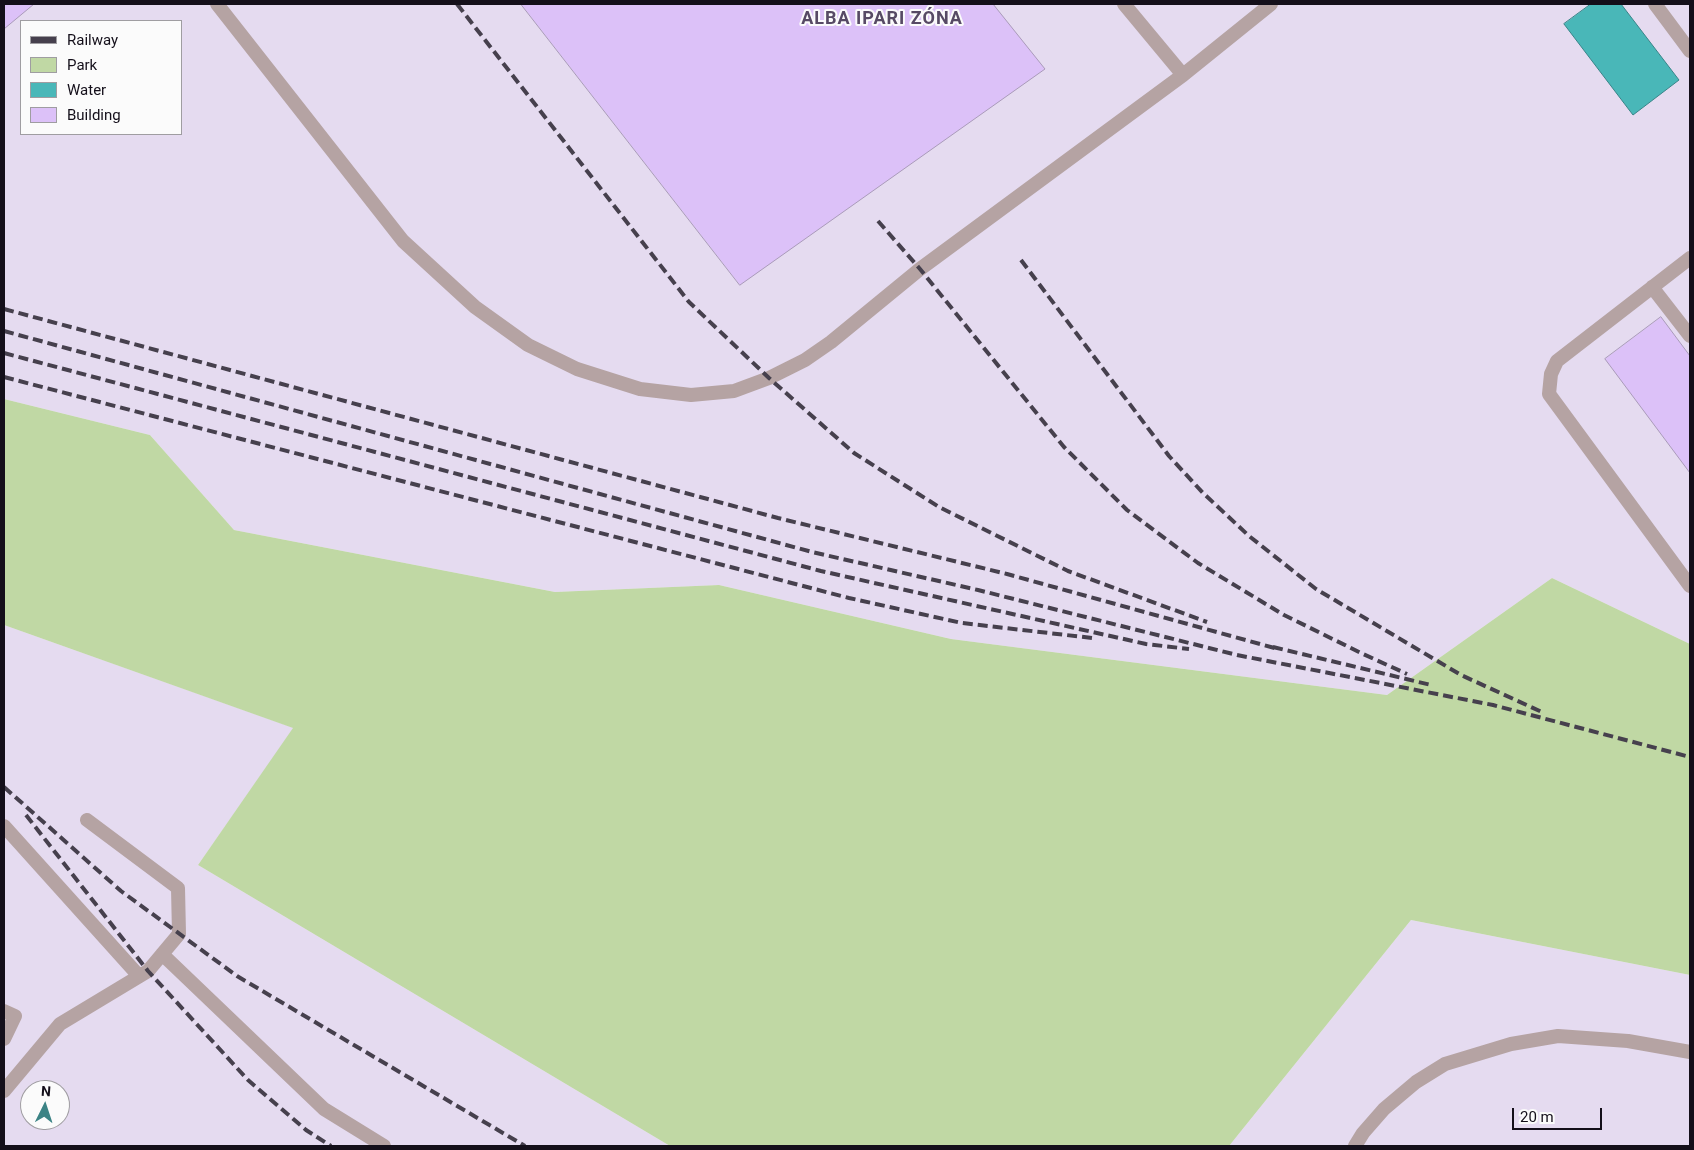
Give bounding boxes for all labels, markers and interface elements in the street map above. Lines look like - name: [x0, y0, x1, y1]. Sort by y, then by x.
- district label: ALBA IPARI ZÓNA: [799, 8, 965, 30]
- legend: [20, 20, 182, 135]
- text: Railway: [67, 31, 118, 49]
- text: Park: [67, 56, 97, 74]
- text: Water: [67, 81, 106, 99]
- text: Building: [67, 106, 121, 124]
- north arrow: [20, 1080, 70, 1130]
- text: N: [40, 1083, 51, 1099]
- scale bar: [1514, 1098, 1604, 1130]
- text: 20 m: [1520, 1108, 1554, 1126]

